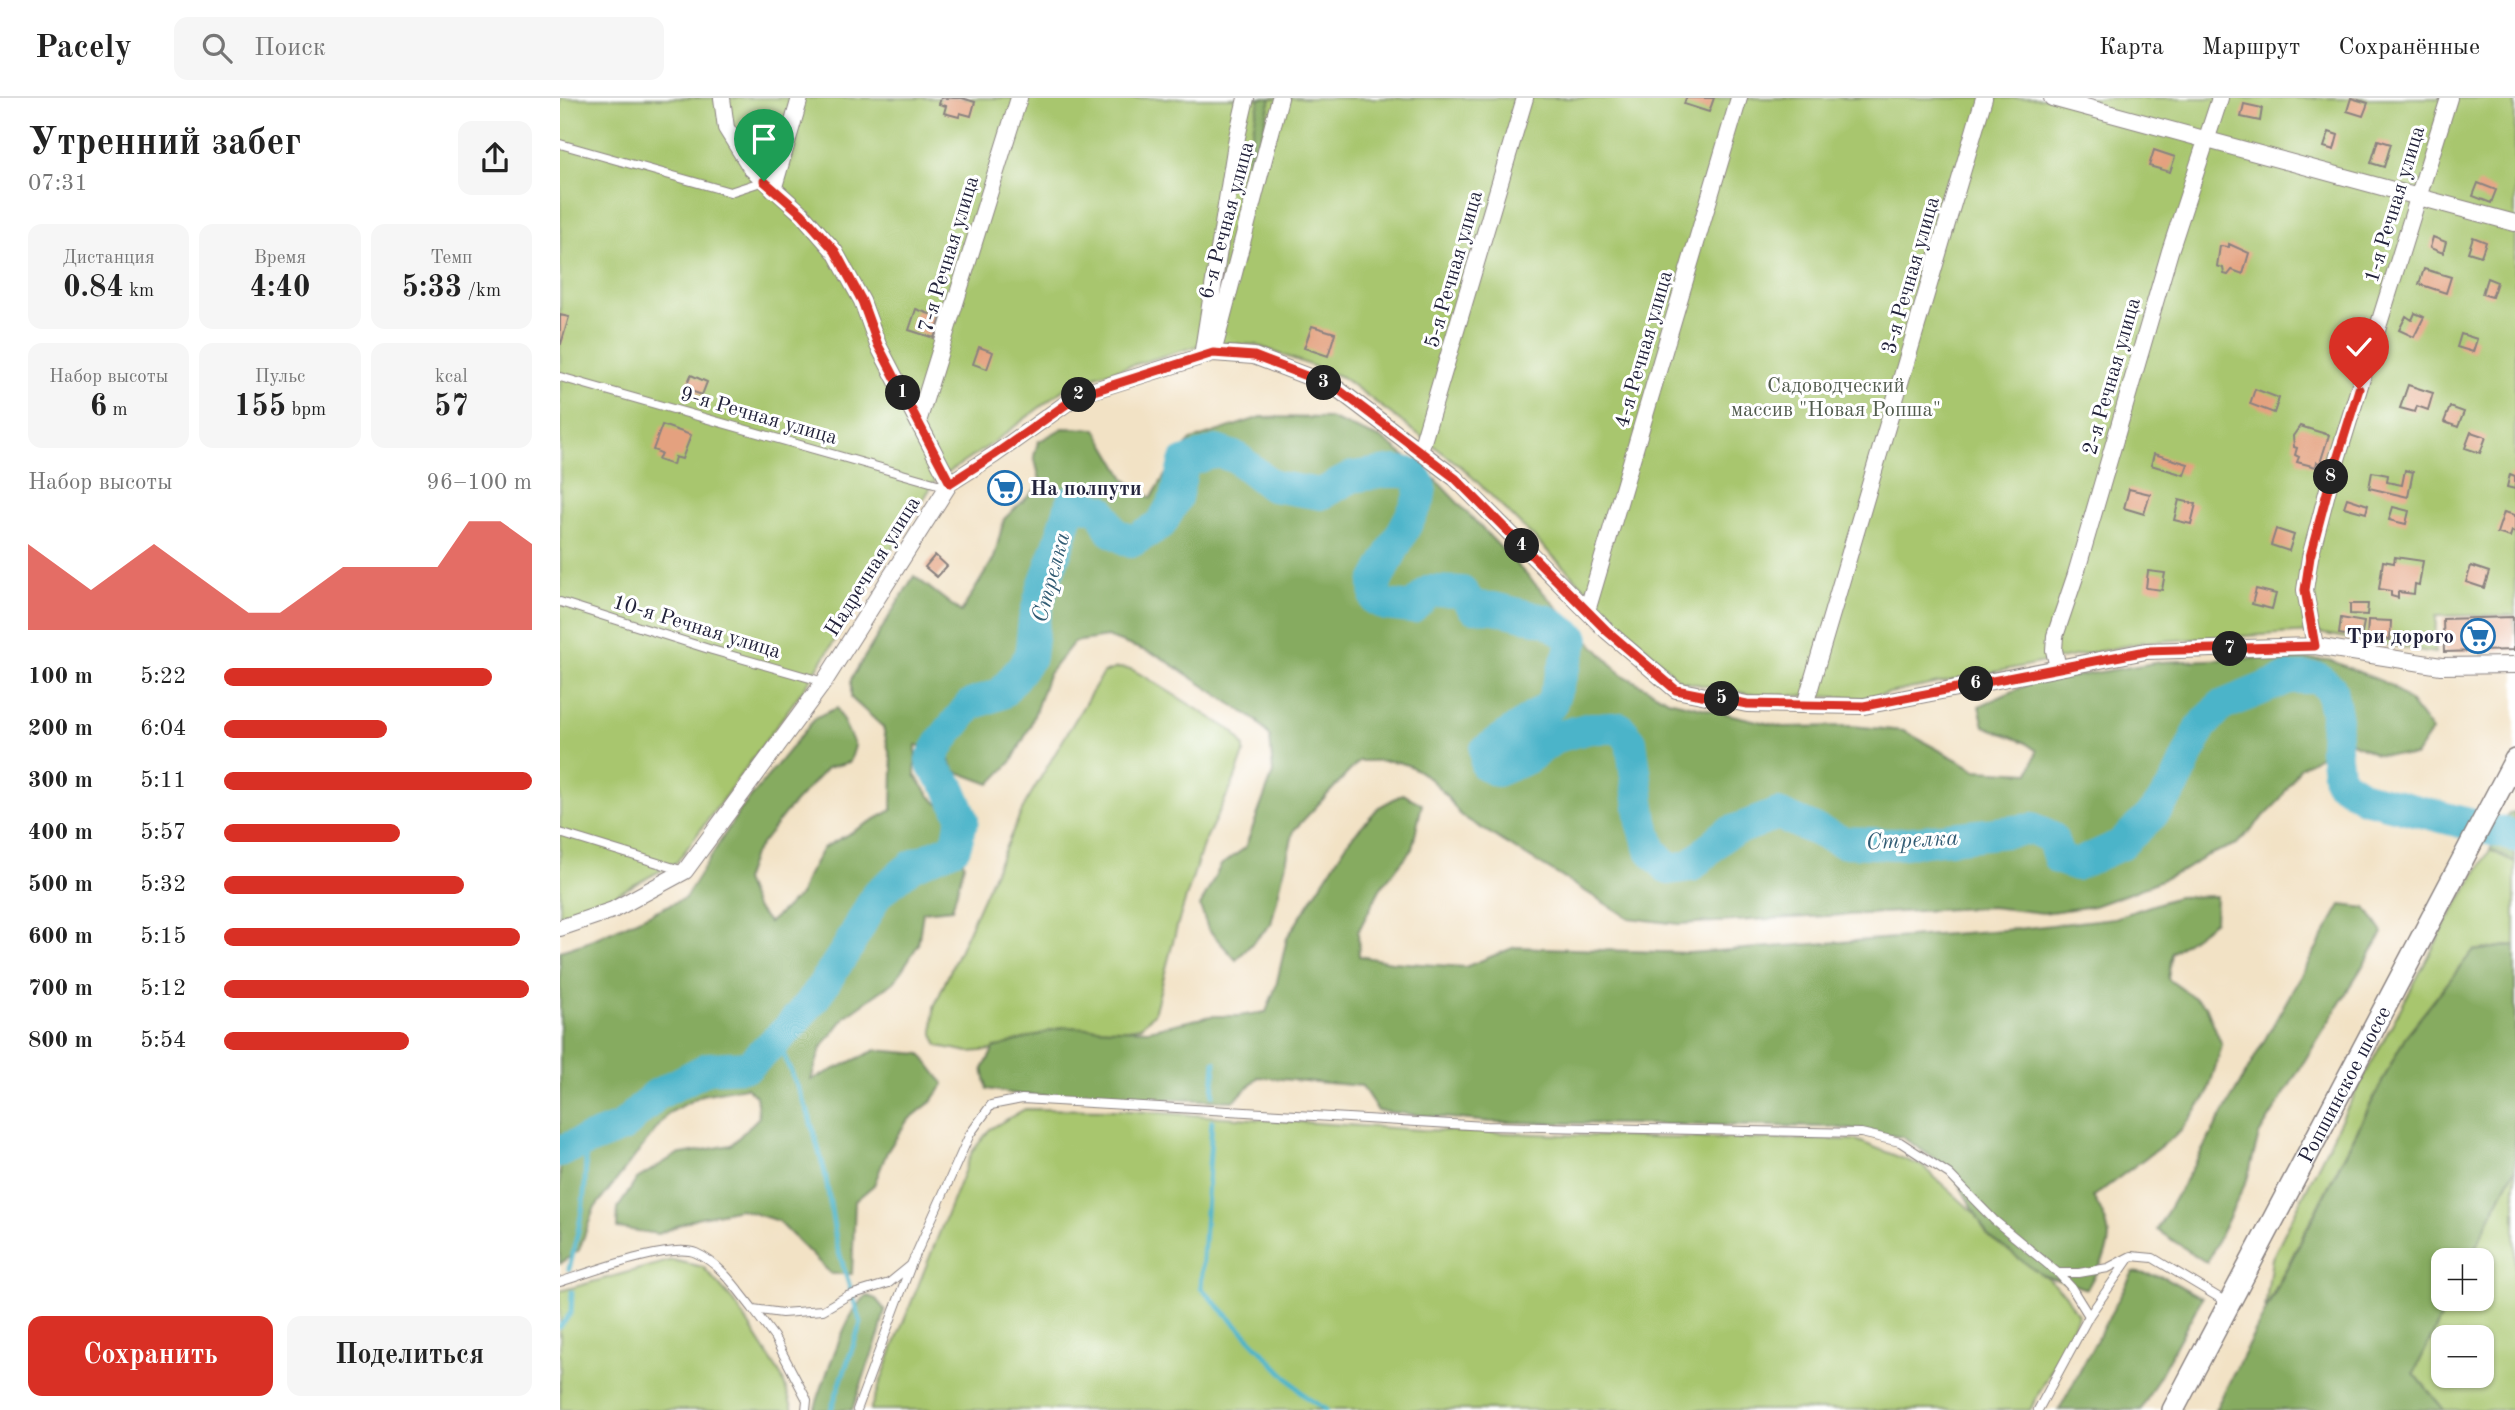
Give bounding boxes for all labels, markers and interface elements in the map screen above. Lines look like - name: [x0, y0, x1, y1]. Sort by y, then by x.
- search box: [174, 17, 664, 80]
- icon: search: [198, 29, 236, 67]
- text: Pacely: [35, 32, 132, 65]
- text: Поиск: [254, 35, 326, 61]
- text: Карта: [2099, 36, 2164, 60]
- text: Маршрут: [2202, 36, 2300, 60]
- text: Сохранённые: [2338, 36, 2480, 60]
- pin: [734, 109, 794, 181]
- icon: arrive: [745, 120, 783, 158]
- button: share: [458, 121, 532, 195]
- street label: 1-я Речная улица: [2362, 124, 2429, 285]
- text: Утренний забег: [28, 125, 301, 163]
- street label: 6-я Речная улица: [1196, 139, 1259, 302]
- text: 07:31: [28, 172, 88, 195]
- street label: 7-я Речная улица: [916, 174, 983, 335]
- street label: 5-я Речная улица: [1422, 188, 1487, 350]
- street label: 3-я Речная улица: [1879, 194, 1944, 356]
- text: Дистанция: [63, 249, 155, 268]
- text: Время: [254, 249, 306, 268]
- text: Темп: [430, 249, 473, 268]
- street label: 4-я Речная улица: [1612, 268, 1677, 430]
- text: 0.84: [63, 273, 124, 303]
- text: 4:40: [250, 273, 310, 303]
- text: 5:33: [402, 273, 462, 303]
- text: km: [124, 282, 154, 301]
- text: /km: [462, 282, 501, 301]
- street label: 2-я Речная улица: [2080, 295, 2145, 457]
- pin: [2329, 317, 2389, 389]
- icon: check: [2340, 328, 2378, 366]
- pin: 3: [1306, 366, 1342, 400]
- text: Набор высоты: [49, 368, 168, 387]
- text: Пульс: [255, 368, 305, 387]
- text: kcal: [435, 368, 468, 387]
- text: 3: [1318, 373, 1329, 392]
- pin: 1: [886, 376, 920, 410]
- park label: Садоводческий массив "Новая Ропша": [1731, 376, 1941, 421]
- pin: 2: [1062, 378, 1096, 412]
- text: 1: [897, 383, 908, 402]
- street label: 9-я Речная улица: [678, 384, 840, 449]
- text: 2: [1073, 385, 1084, 404]
- text: 6: [90, 392, 107, 422]
- text: 155: [234, 392, 286, 422]
- text: 57: [434, 392, 469, 422]
- text: m: [107, 401, 128, 420]
- text: bpm: [286, 401, 326, 420]
- pin: 8: [2314, 460, 2348, 494]
- text: 8: [2325, 467, 2336, 486]
- supermarket icon: На полпути: [986, 469, 1024, 507]
- text: Набор высоты: [28, 471, 172, 494]
- text: 96–100 m: [426, 471, 532, 494]
- place label: На полпути: [1030, 479, 1142, 500]
- street label: Надречная улица: [822, 493, 925, 640]
- pin: 4: [1504, 528, 1539, 564]
- water label: Стрелка: [1028, 530, 1076, 625]
- text: 4: [1516, 536, 1527, 555]
- street label: 10-я Речная улица: [610, 592, 783, 663]
- supermarket icon: Три дорого: [2459, 617, 2497, 655]
- place label: Три дорого: [2347, 627, 2454, 648]
- pin: 7: [2212, 632, 2248, 666]
- text: 7: [2224, 639, 2235, 658]
- text: 100 m: [28, 665, 93, 688]
- text: 5:22: [140, 665, 186, 688]
- pin: 6: [1958, 666, 1994, 702]
- text: 6: [1970, 674, 1981, 693]
- pin: 5: [1704, 682, 1740, 716]
- text: 5: [1716, 689, 1727, 708]
- text: 200 m: [28, 717, 93, 740]
- text: 6:04: [140, 717, 186, 740]
- text: 300 m: [28, 769, 93, 792]
- text: 5:11: [140, 769, 186, 792]
- text: 400 m: [28, 821, 93, 844]
- text: 5:57: [140, 821, 186, 844]
- water label: Стрелка: [1865, 827, 1959, 855]
- text: 500 m: [28, 873, 93, 896]
- text: 5:32: [140, 873, 186, 896]
- text: 600 m: [28, 925, 93, 948]
- text: 5:15: [140, 925, 186, 948]
- text: 700 m: [28, 977, 93, 1000]
- text: 5:12: [140, 977, 186, 1000]
- street label: Ропшинское шоссе: [2296, 1003, 2395, 1167]
- text: 800 m: [28, 1029, 93, 1052]
- text: 5:54: [140, 1029, 186, 1052]
- map controls: [2431, 1248, 2494, 1388]
- button: +: [2431, 1248, 2494, 1311]
- button: Сохранить: [28, 1316, 273, 1396]
- button: Поделиться: [287, 1316, 532, 1396]
- button: −: [2431, 1325, 2494, 1388]

